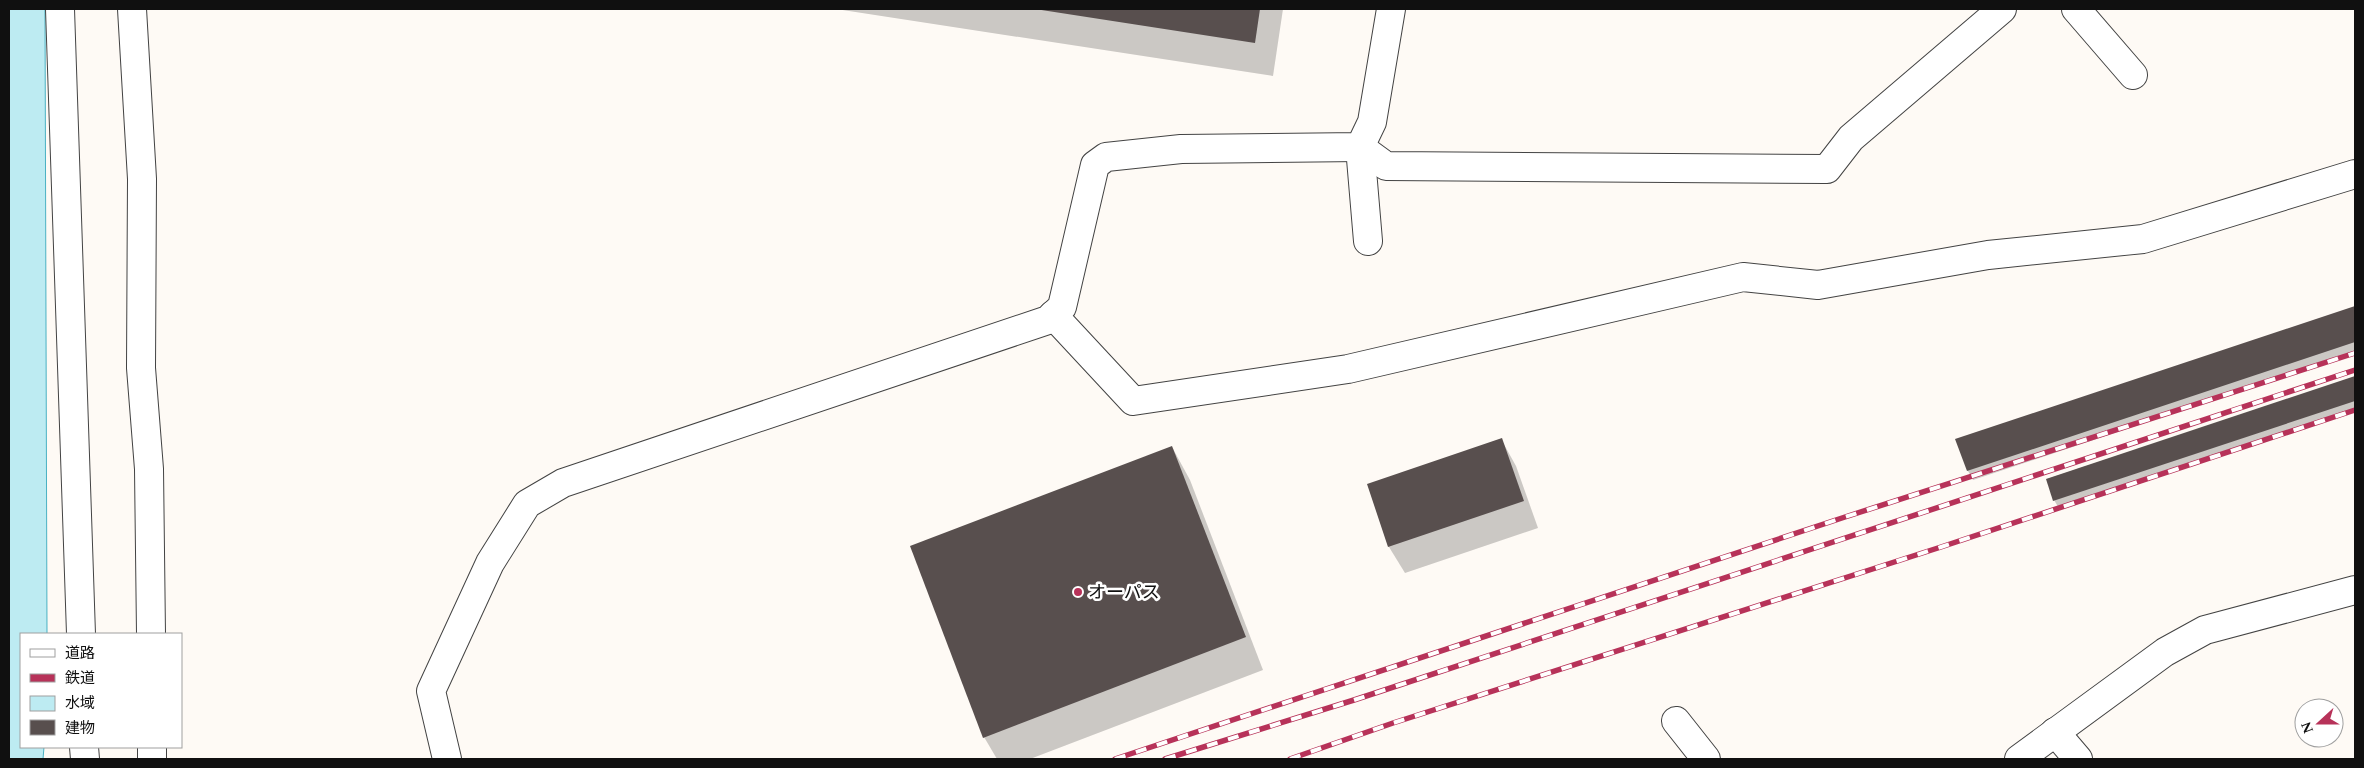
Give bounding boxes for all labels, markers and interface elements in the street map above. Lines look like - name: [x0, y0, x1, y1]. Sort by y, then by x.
- place label: オーパス: [1088, 579, 1160, 606]
- marker: オーパス: [1072, 586, 1084, 598]
- legend: [20, 633, 182, 748]
- text: 道路: [65, 642, 95, 665]
- text: 鉄道: [65, 667, 95, 690]
- text: 水域: [65, 692, 95, 715]
- north arrow: [2294, 698, 2344, 748]
- text: 建物: [65, 717, 95, 740]
- text: N: [2295, 718, 2319, 737]

